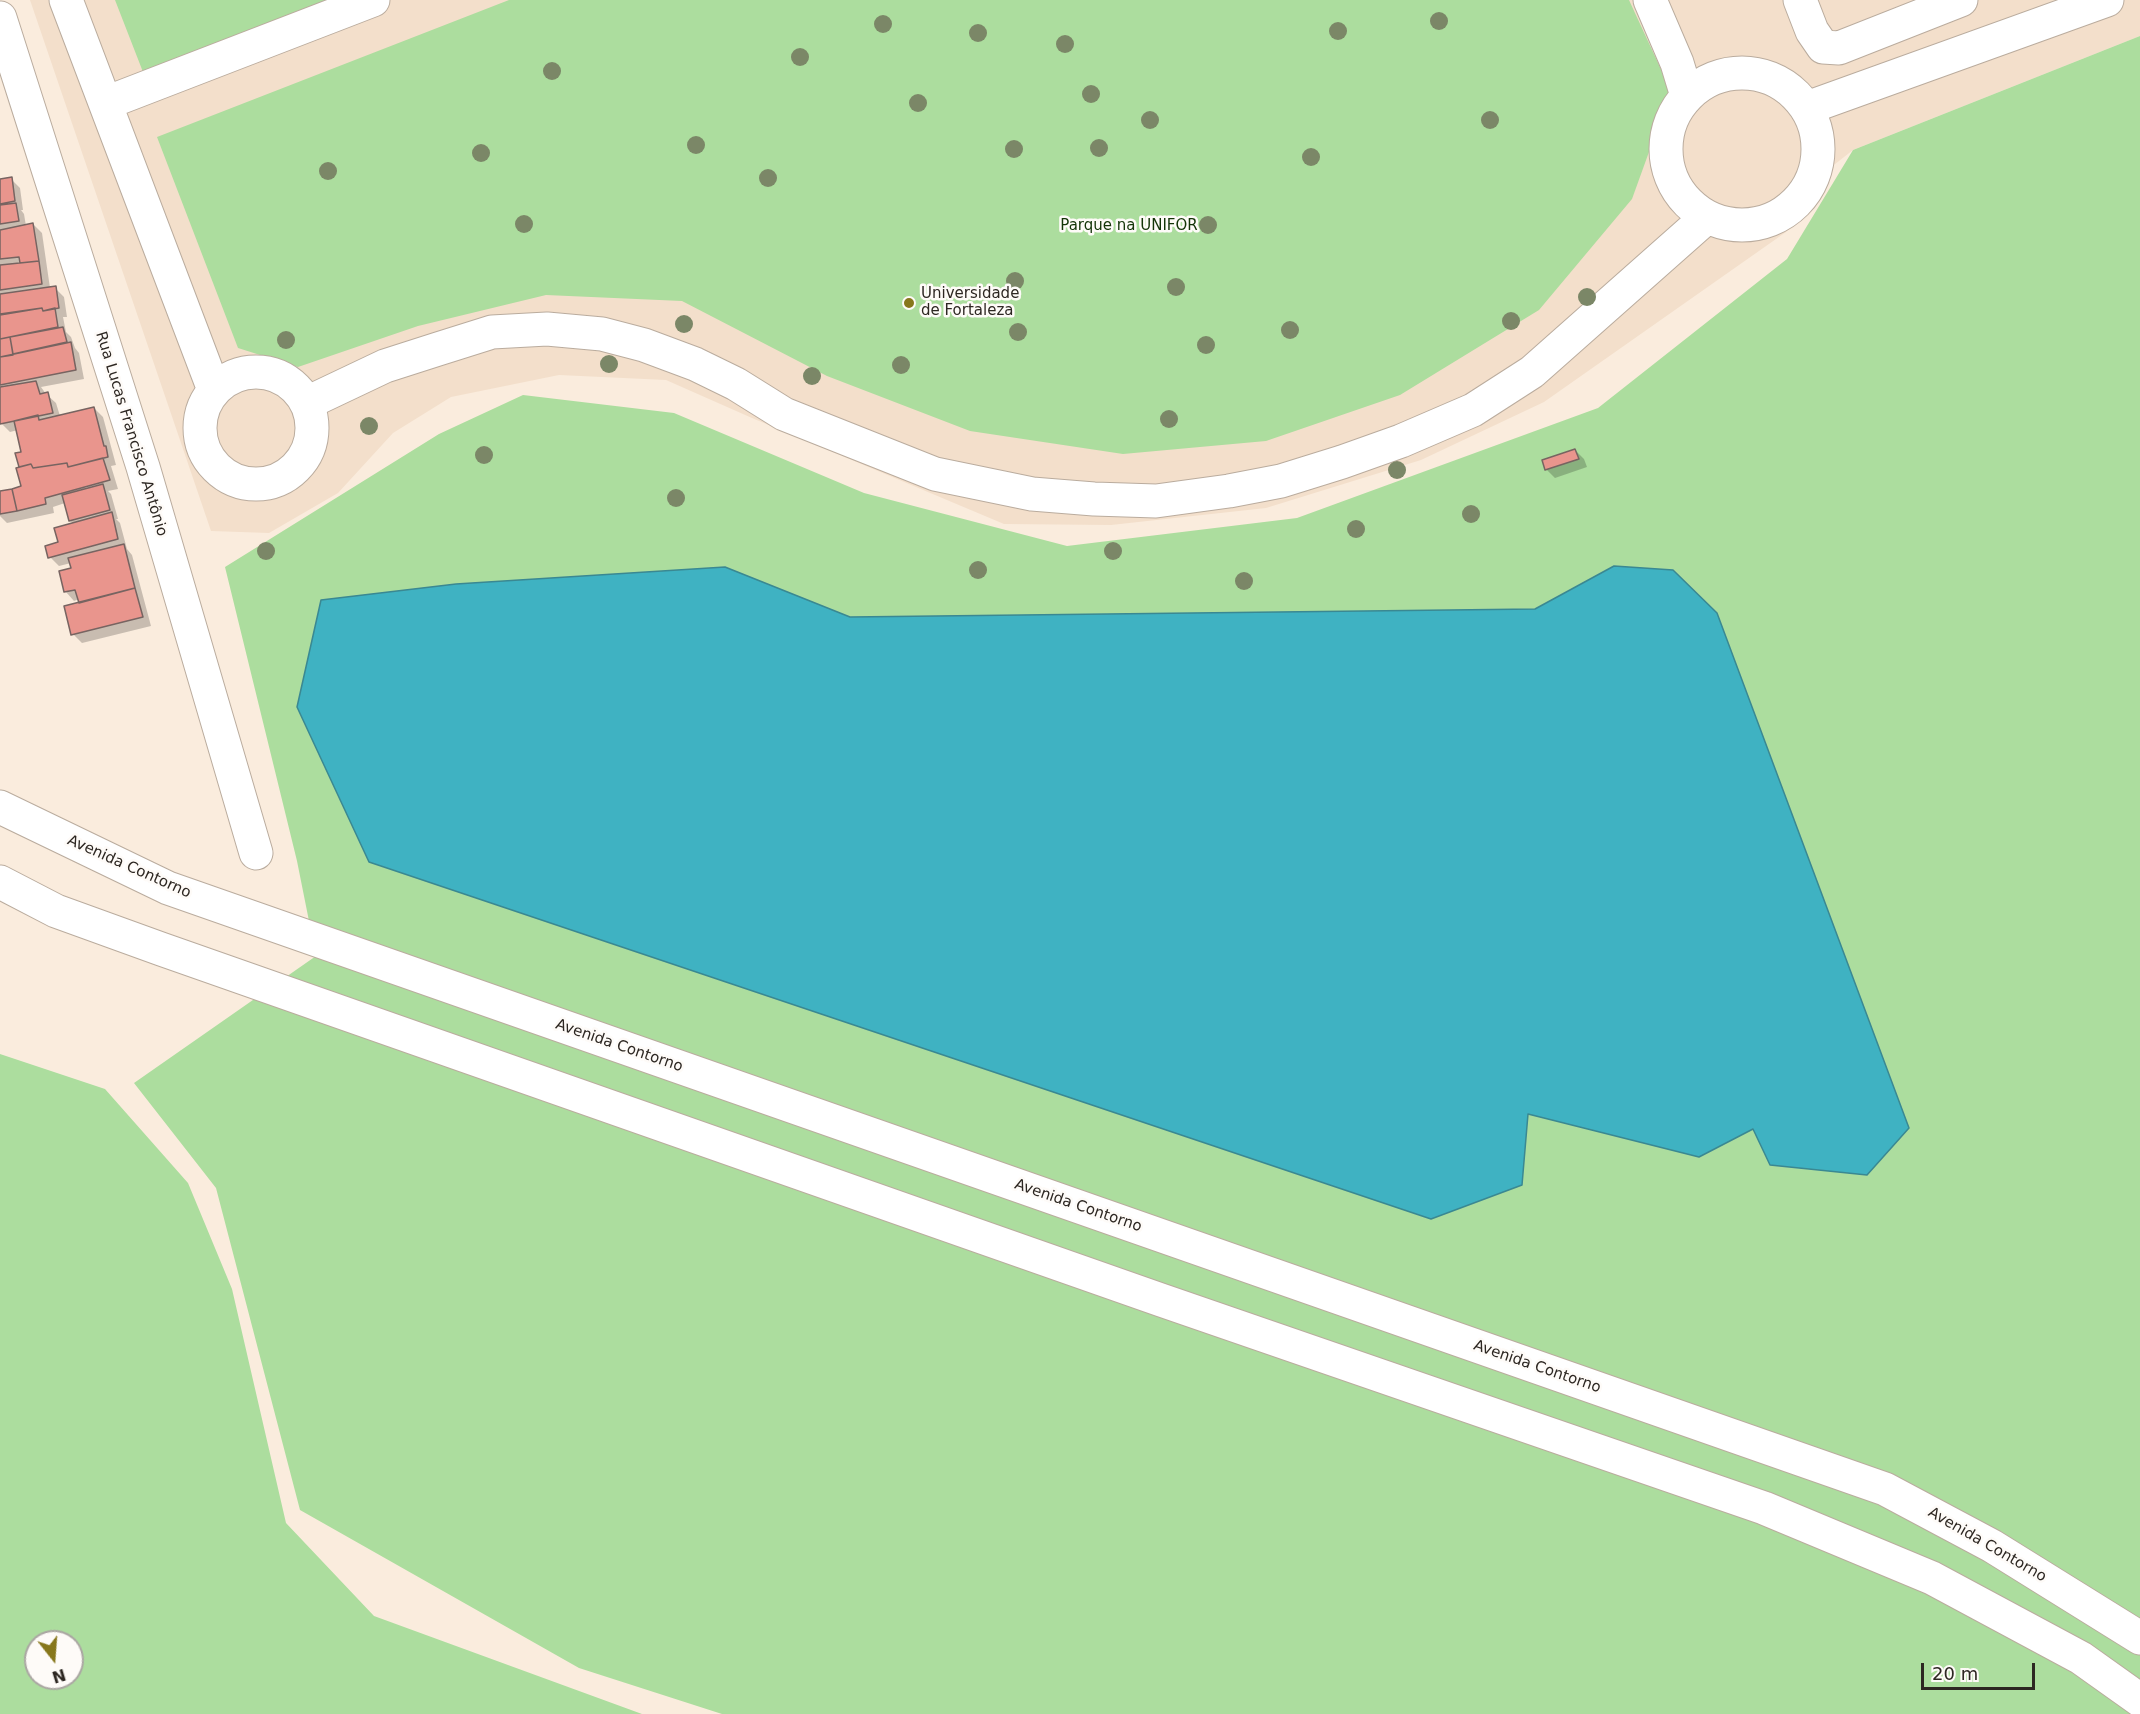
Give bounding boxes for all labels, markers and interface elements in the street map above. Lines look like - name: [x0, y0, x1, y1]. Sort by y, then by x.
- park label: Parque na UNIFOR: [1060, 217, 1198, 235]
- place label: Universidade de Fortaleza: [921, 285, 1019, 320]
- marker: Universidade de Fortaleza: [902, 296, 916, 310]
- street label: Rua Lucas Francisco Antônio: [91, 329, 171, 539]
- street label: Avenida Contorno: [64, 832, 194, 902]
- street label: Avenida Contorno: [553, 1016, 685, 1076]
- street label: Avenida Contorno: [1012, 1176, 1144, 1236]
- street label: Avenida Contorno: [1471, 1337, 1603, 1397]
- street label: Avenida Contorno: [1925, 1504, 2049, 1586]
- north arrow: [24, 1630, 84, 1690]
- scale bar: [1924, 1651, 2038, 1689]
- text: 20 m: [1932, 1663, 1978, 1684]
- text: N: [50, 1665, 68, 1687]

